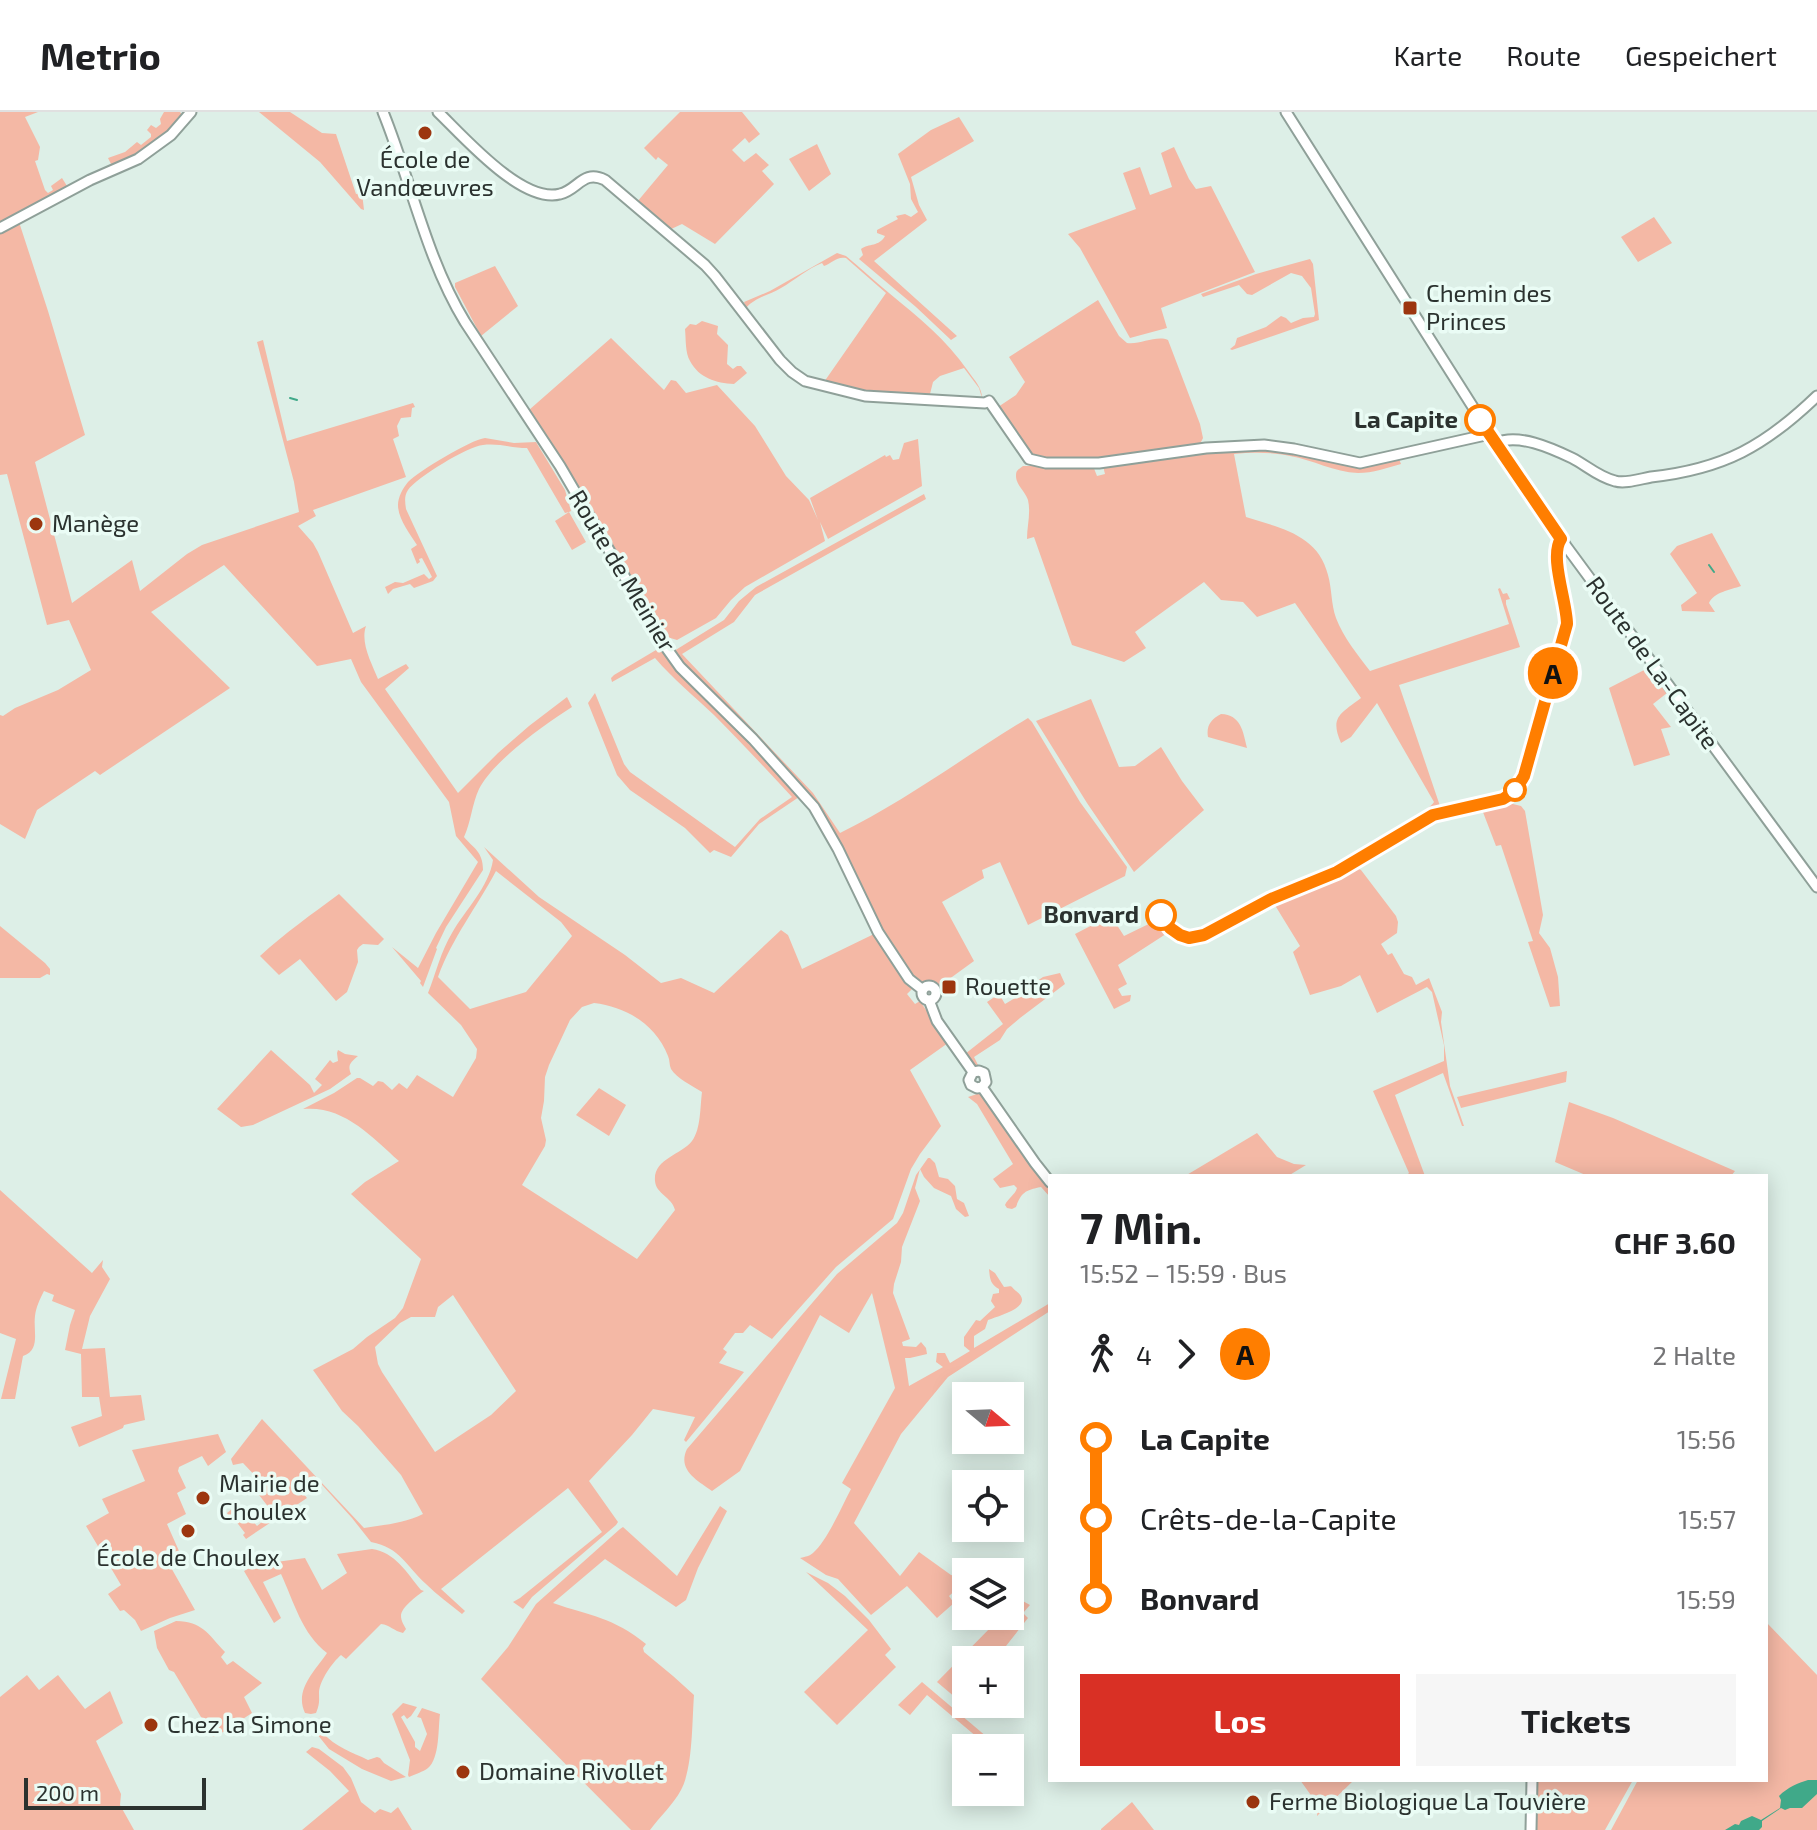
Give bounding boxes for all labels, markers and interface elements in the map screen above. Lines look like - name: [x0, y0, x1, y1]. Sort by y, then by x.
- text: Metrio: [40, 32, 161, 78]
- text: Karte: [1393, 38, 1462, 72]
- text: Route: [1506, 38, 1581, 72]
- text: Gespeichert: [1625, 38, 1777, 72]
- marker: École de Vandœuvres: [416, 124, 434, 142]
- place label: École de Vandœuvres: [356, 144, 494, 201]
- place label: Chemin des Princes: [1426, 278, 1552, 335]
- marker: Chemin des Princes: [1401, 299, 1419, 317]
- place label: La Capite: [1354, 404, 1458, 433]
- marker: La Capite: [1465, 405, 1495, 435]
- street label: Route de Meinier: [564, 484, 683, 657]
- place label: Manège: [52, 508, 139, 537]
- marker: Manège: [27, 515, 45, 533]
- street label: Route de La-Capite: [1581, 570, 1726, 754]
- line badge: A: [1527, 647, 1579, 699]
- text: A: [1544, 656, 1562, 690]
- unlabelled marker: [1504, 779, 1526, 801]
- place label: Bonvard: [1044, 899, 1139, 928]
- marker: Bonvard: [1146, 900, 1176, 930]
- place label: Rouette: [965, 971, 1051, 1000]
- marker: Rouette: [940, 978, 958, 996]
- text: 7 Min.: [1080, 1200, 1202, 1253]
- text: CHF 3.60: [1614, 1224, 1736, 1260]
- text: 15:52 – 15:59 · Bus: [1080, 1257, 1287, 1288]
- icon: walk: [1080, 1332, 1124, 1376]
- icon: forward: [1164, 1332, 1208, 1376]
- text: A: [1236, 1337, 1254, 1371]
- text: 4: [1136, 1339, 1152, 1370]
- text: 2 Halte: [1653, 1339, 1736, 1370]
- north arrow: [952, 1382, 1024, 1454]
- map controls: [952, 1382, 1024, 1806]
- text: La Capite: [1140, 1420, 1270, 1456]
- text: 15:56: [1677, 1423, 1736, 1454]
- place label: Mairie de Choulex: [219, 1468, 320, 1525]
- button: locate: [952, 1470, 1024, 1542]
- marker: Mairie de Choulex: [194, 1489, 212, 1507]
- text: Crêts-de-la-Capite: [1140, 1500, 1397, 1536]
- text: 15:57: [1678, 1503, 1736, 1534]
- marker: École de Choulex: [179, 1522, 197, 1540]
- place label: École de Choulex: [96, 1542, 280, 1571]
- button: layers: [952, 1558, 1024, 1630]
- text: Bonvard: [1140, 1580, 1259, 1616]
- text: 15:59: [1677, 1583, 1736, 1614]
- button: +: [952, 1646, 1024, 1718]
- button: Los: [1080, 1674, 1400, 1766]
- button: Tickets: [1416, 1674, 1736, 1766]
- place label: Chez la Simone: [167, 1709, 332, 1738]
- marker: Chez la Simone: [142, 1716, 160, 1734]
- button: −: [952, 1734, 1024, 1806]
- place label: Domaine Rivollet: [479, 1756, 664, 1785]
- marker: Domaine Rivollet: [454, 1763, 472, 1781]
- scale bar: [24, 1774, 206, 1810]
- text: 200 m: [36, 1779, 99, 1805]
- place label: Ferme Biologique La Touvière: [1269, 1786, 1586, 1815]
- marker: Ferme Biologique La Touvière: [1244, 1793, 1262, 1811]

